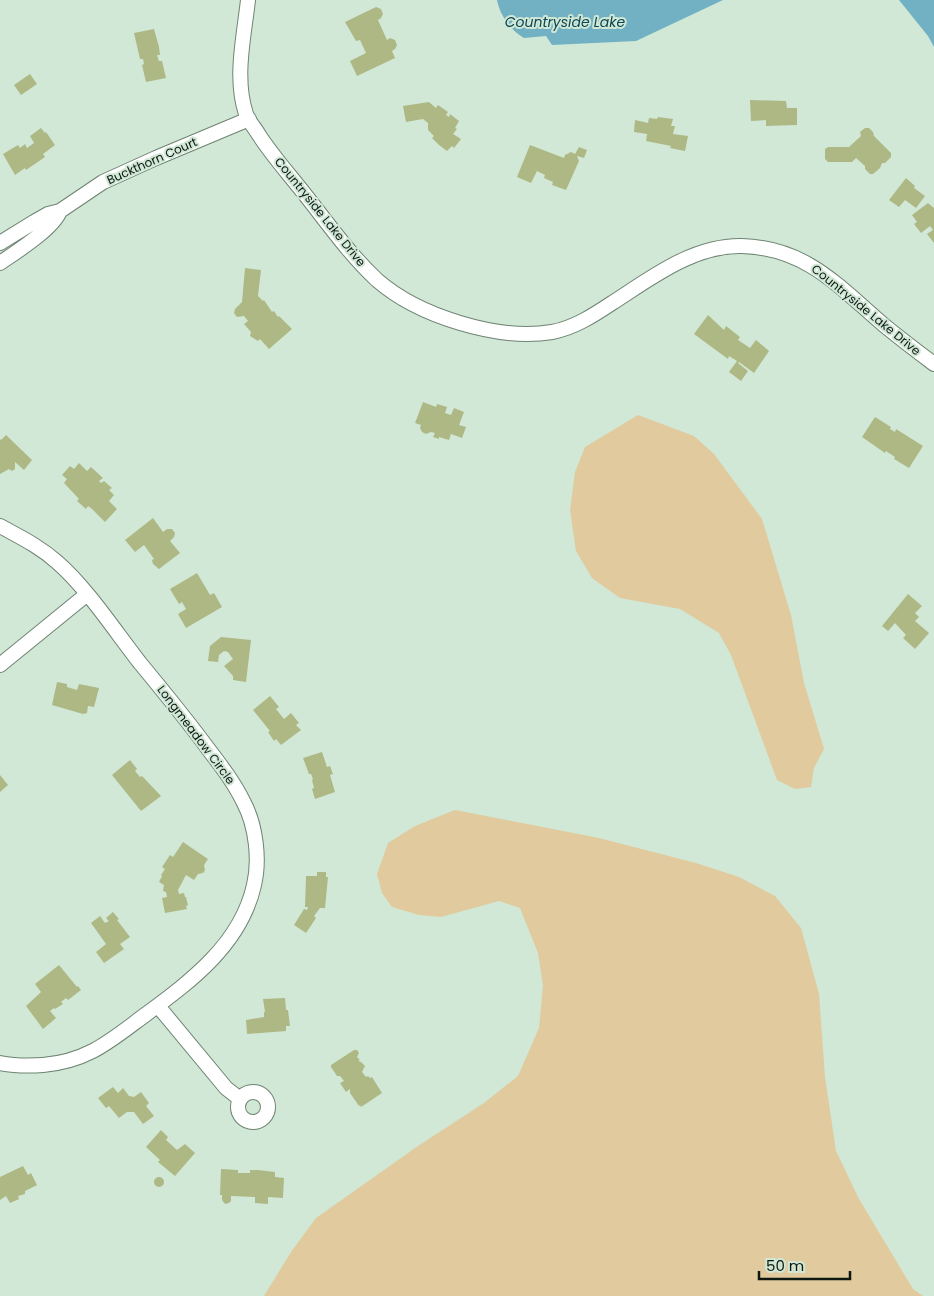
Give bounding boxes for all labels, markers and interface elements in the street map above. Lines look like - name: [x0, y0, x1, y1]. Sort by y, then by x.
- water label: Countryside Lake: [505, 12, 625, 32]
- street label: Buckthorn Court: [104, 133, 200, 188]
- street label: Countryside Lake Drive: [271, 153, 370, 270]
- street label: Countryside Lake Drive: [808, 260, 925, 359]
- street label: Longmeadow Circle: [154, 682, 239, 788]
- scale bar: [759, 1248, 850, 1280]
- text: 50 m: [766, 1255, 804, 1276]

